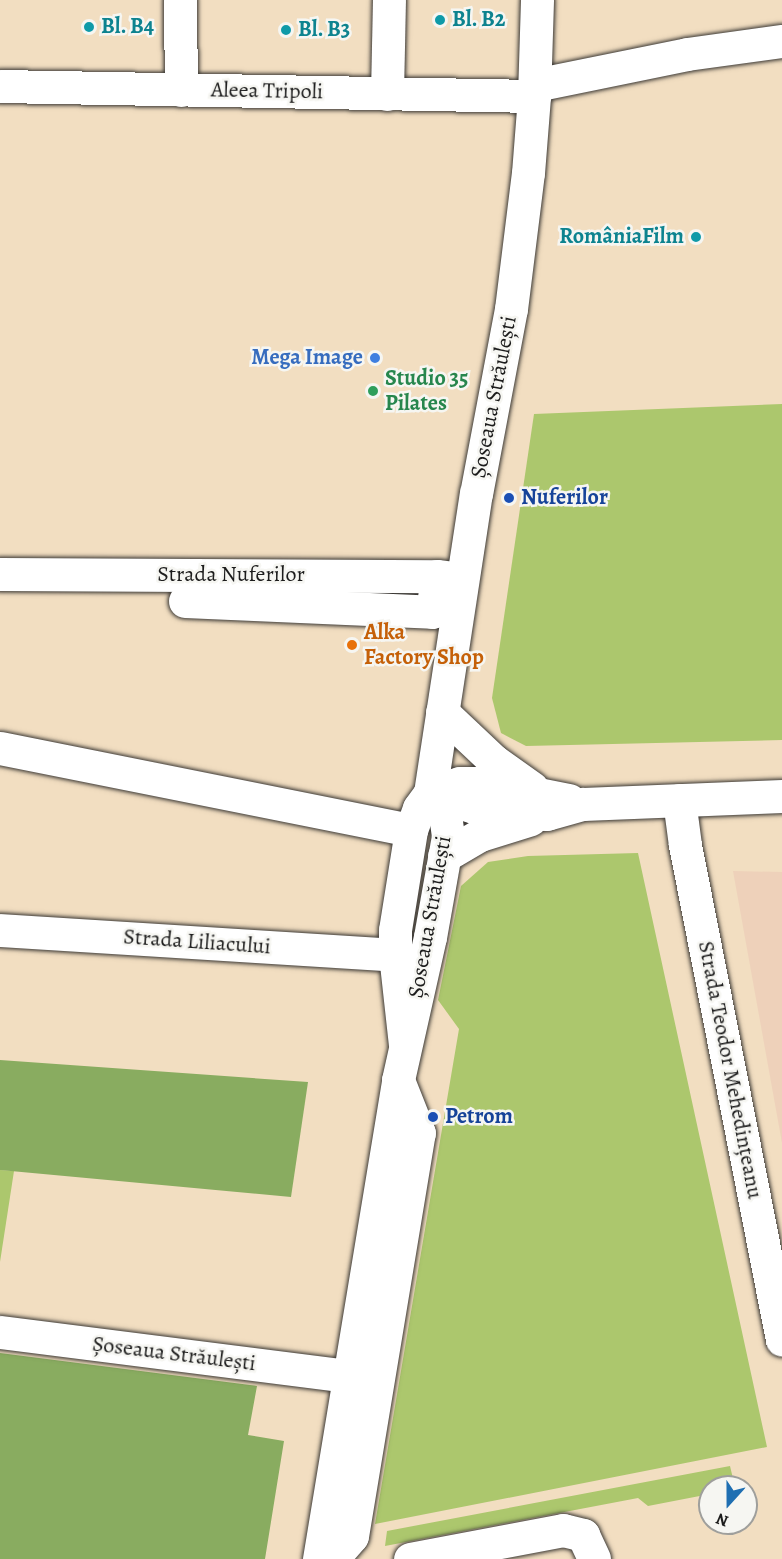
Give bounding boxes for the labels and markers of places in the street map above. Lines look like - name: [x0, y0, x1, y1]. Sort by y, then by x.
- place label: Bl. B2: [452, 7, 506, 33]
- marker: Bl. B2: [433, 13, 447, 27]
- place label: Bl. B4: [101, 14, 155, 40]
- place label: Bl. B3: [298, 17, 351, 43]
- marker: Bl. B4: [82, 20, 96, 34]
- marker: Bl. B3: [279, 23, 293, 37]
- place label: RomâniaFilm: [559, 224, 684, 250]
- marker: RomâniaFilm: [689, 230, 703, 244]
- place label: Mega Image: [251, 345, 363, 371]
- marker: Mega Image: [368, 351, 382, 365]
- place label: Studio 35 Pilates: [385, 365, 468, 416]
- marker: Studio 35 Pilates: [366, 384, 380, 398]
- place label: Nuferilor: [521, 485, 608, 511]
- marker: Nuferilor: [502, 491, 516, 505]
- place label: Alka Factory Shop: [364, 619, 484, 670]
- marker: Alka Factory Shop: [345, 638, 359, 652]
- place label: Petrom: [445, 1104, 513, 1130]
- marker: Petrom: [426, 1110, 440, 1124]

